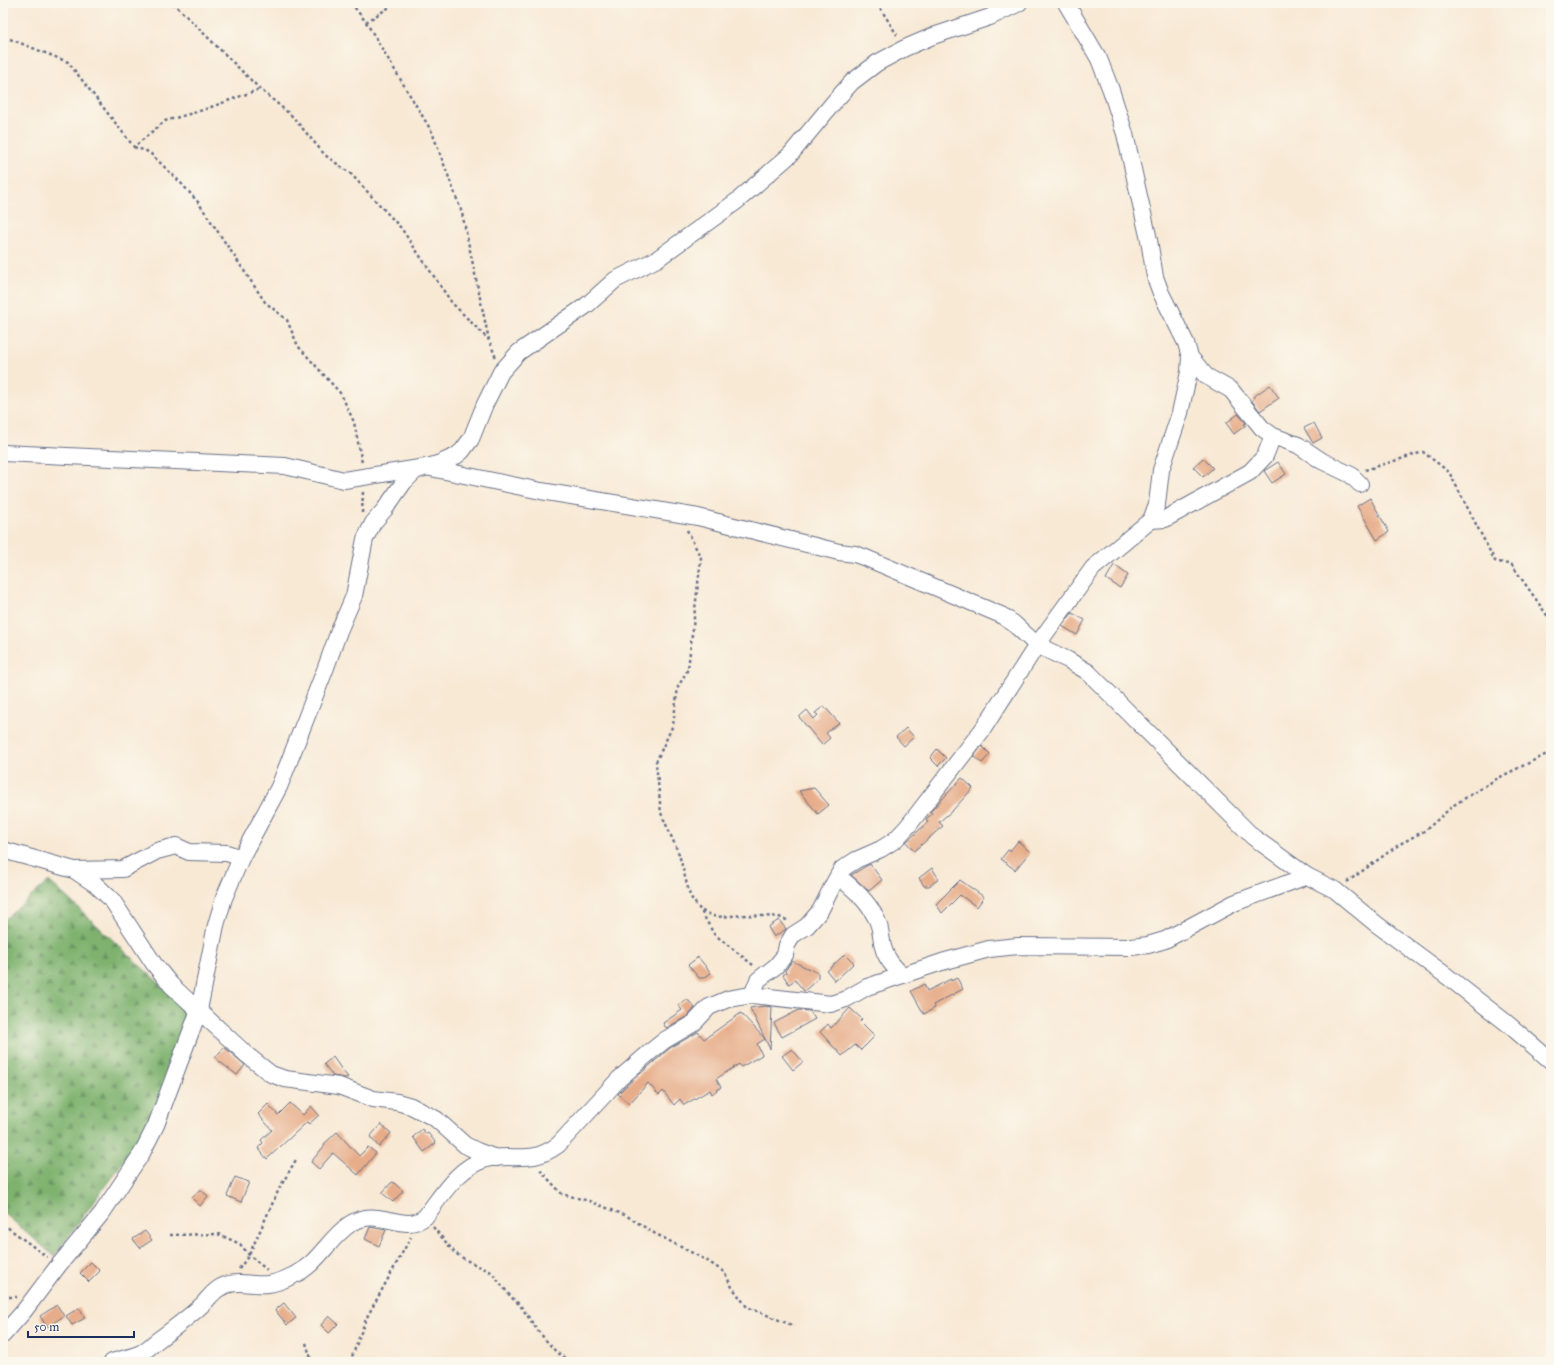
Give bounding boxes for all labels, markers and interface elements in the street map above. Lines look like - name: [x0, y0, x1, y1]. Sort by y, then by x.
- scale bar: [28, 1313, 134, 1339]
- text: 50 m: [34, 1320, 59, 1334]

